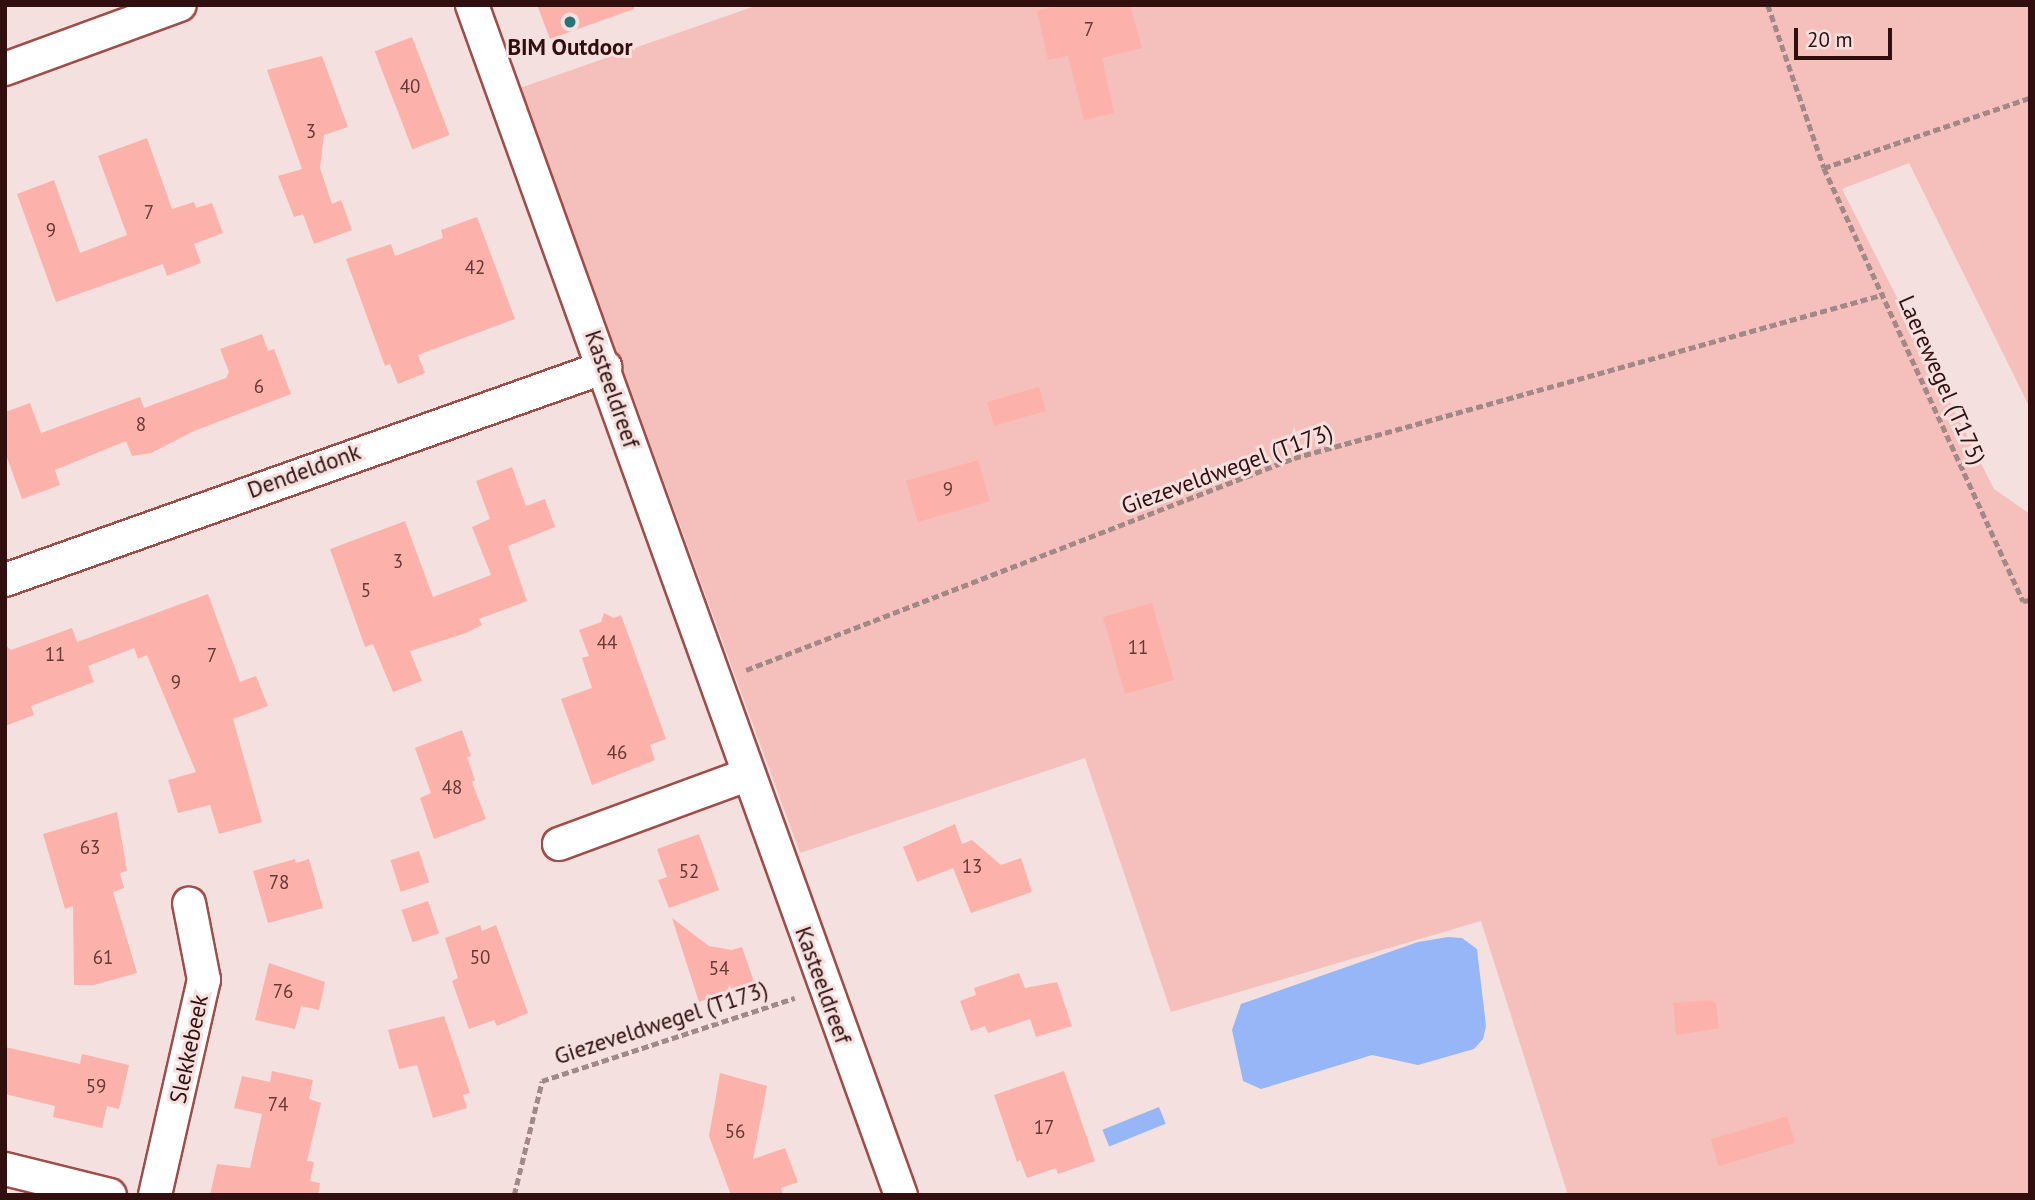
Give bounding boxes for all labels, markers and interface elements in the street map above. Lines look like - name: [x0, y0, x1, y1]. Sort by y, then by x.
- marker: BIM Outdoor: [562, 14, 578, 30]
- scale bar: [1797, 14, 1895, 58]
- house number: 7: [1084, 19, 1094, 41]
- text: 20 m: [1807, 26, 1853, 53]
- place label: BIM Outdoor: [507, 33, 633, 61]
- house number: 40: [400, 76, 420, 98]
- house number: 3: [306, 121, 316, 143]
- house number: 7: [144, 202, 154, 224]
- house number: 9: [46, 220, 56, 242]
- house number: 42: [465, 257, 485, 279]
- street label: Laerewegel (T175): [1892, 291, 1992, 469]
- street label: Kasteeldreef: [579, 327, 645, 451]
- house number: 6: [254, 376, 264, 398]
- house number: 8: [136, 414, 146, 436]
- street label: Giezeveldwegel (T173): [1118, 418, 1336, 520]
- street label: Dendeldonk: [244, 438, 364, 504]
- house number: 9: [943, 479, 953, 501]
- house number: 3: [393, 551, 403, 573]
- house number: 5: [361, 580, 371, 602]
- house number: 44: [597, 632, 617, 654]
- house number: 11: [1128, 637, 1148, 659]
- house number: 11: [45, 644, 65, 666]
- house number: 7: [207, 645, 217, 667]
- house number: 9: [171, 672, 181, 694]
- house number: 46: [607, 742, 627, 764]
- house number: 48: [442, 777, 462, 799]
- house number: 63: [80, 837, 100, 859]
- house number: 13: [962, 856, 982, 878]
- house number: 52: [679, 861, 699, 883]
- house number: 78: [269, 872, 289, 894]
- street label: Kasteeldreef: [789, 923, 857, 1047]
- house number: 61: [93, 947, 113, 969]
- house number: 50: [470, 947, 490, 969]
- house number: 54: [709, 958, 729, 980]
- street label: Giezeveldwegel (T173): [551, 975, 771, 1071]
- house number: 76: [273, 981, 293, 1003]
- street label: Slekkebeek: [164, 992, 214, 1106]
- house number: 59: [86, 1076, 106, 1098]
- house number: 74: [268, 1094, 288, 1116]
- house number: 17: [1034, 1117, 1054, 1139]
- house number: 56: [725, 1121, 745, 1143]

